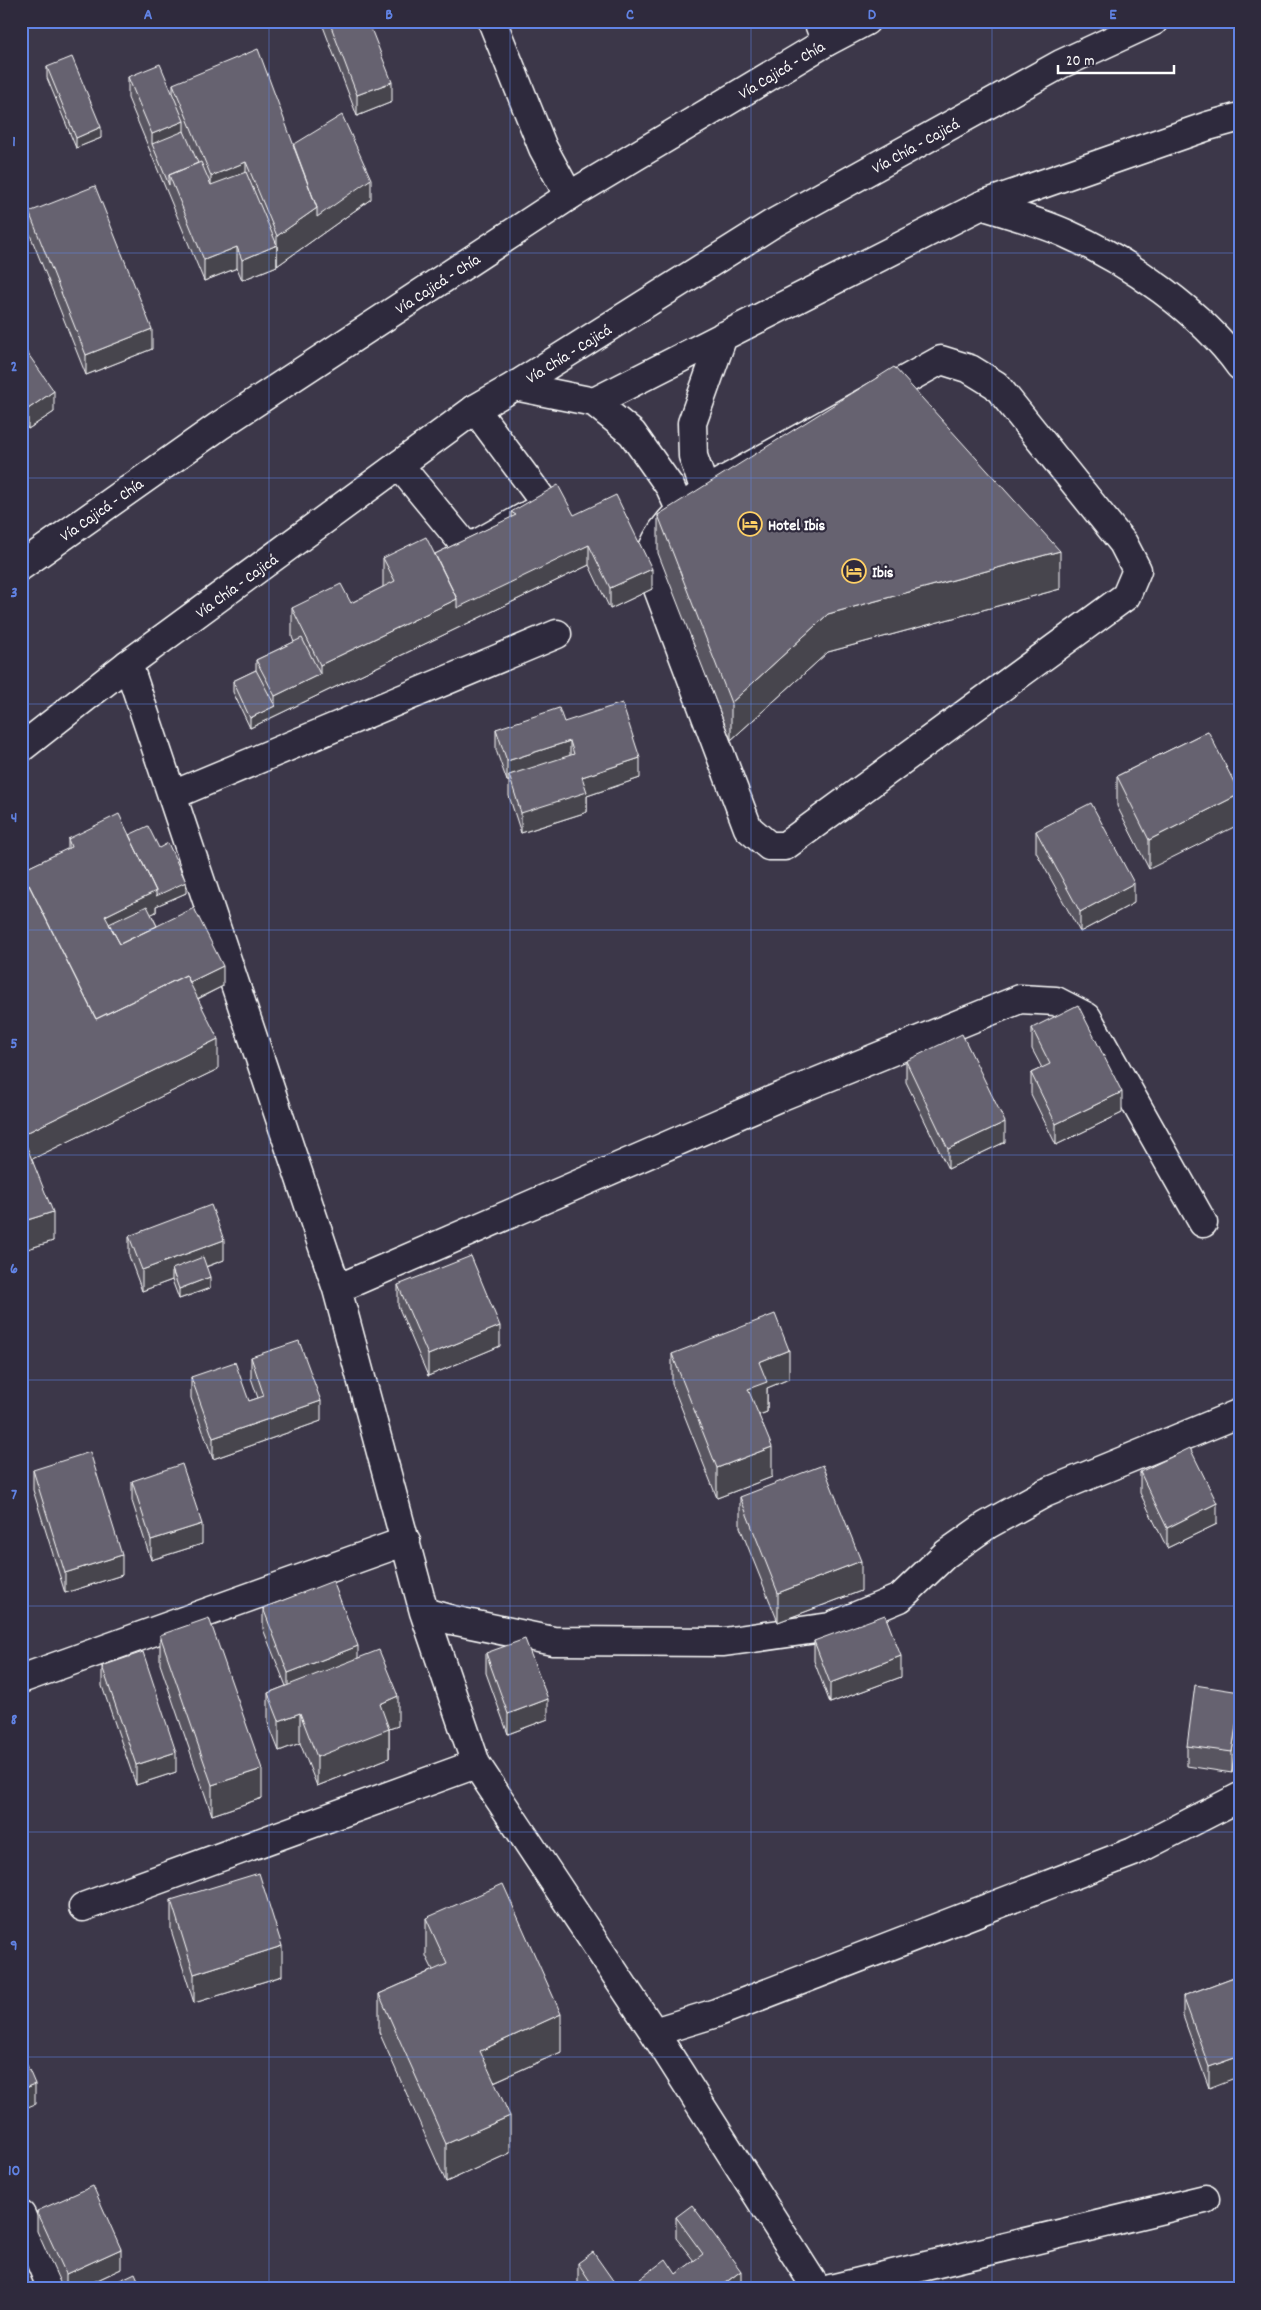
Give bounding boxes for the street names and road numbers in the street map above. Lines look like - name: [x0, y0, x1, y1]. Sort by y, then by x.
- street label: Vía Cajicá - Chía: [735, 36, 830, 106]
- street label: Vía Chía - Cajicá: [868, 114, 964, 181]
- street label: Vía Cajicá - Chía: [391, 249, 486, 321]
- street label: Vía Chía - Cajicá: [522, 320, 617, 391]
- street label: Vía Cajicá - Chía: [56, 473, 149, 548]
- street label: Vía Chía - Cajicá: [191, 549, 284, 625]

